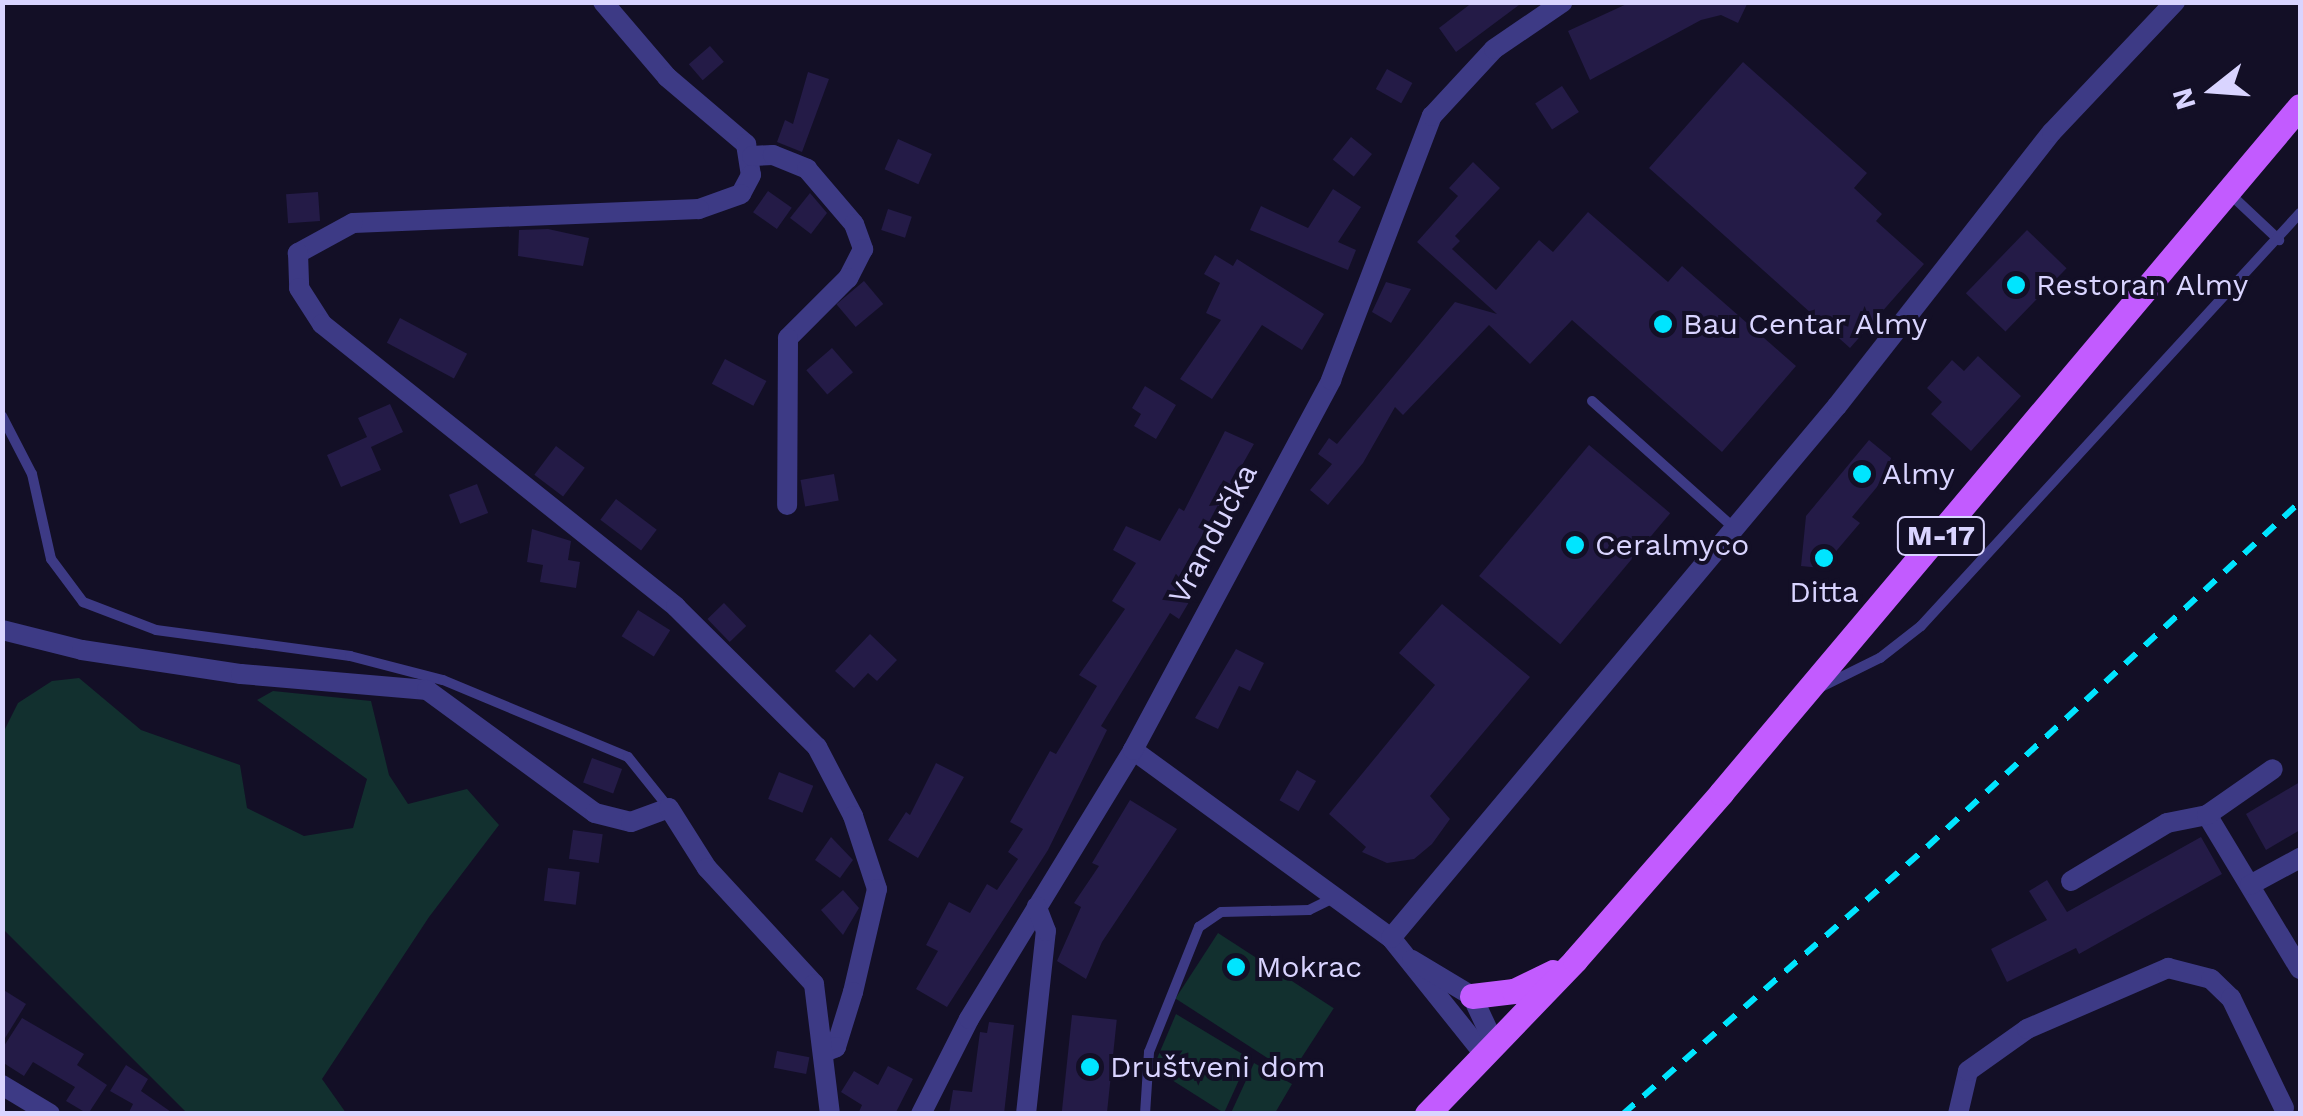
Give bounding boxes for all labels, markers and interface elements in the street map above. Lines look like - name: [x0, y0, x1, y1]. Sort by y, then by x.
- north arrow: [2163, 40, 2263, 140]
- text: N: [2165, 84, 2203, 114]
- place label: Restoran Almy: [2036, 267, 2249, 303]
- marker: Restoran Almy: [2005, 274, 2027, 296]
- place label: Bau Centar Almy: [1683, 306, 1929, 342]
- marker: Bau Centar Almy: [1652, 313, 1674, 335]
- place label: Almy: [1882, 456, 1955, 492]
- street label: Vrandučka: [1161, 458, 1265, 610]
- marker: Almy: [1851, 463, 1873, 485]
- road number: M-17: [1896, 513, 1986, 559]
- place label: Ceralmyco: [1595, 527, 1749, 563]
- marker: Ceralmyco: [1564, 534, 1586, 556]
- marker: Ditta: [1813, 547, 1835, 569]
- place label: Ditta: [1789, 574, 1859, 610]
- place label: Mokrac: [1256, 949, 1362, 985]
- marker: Mokrac: [1225, 956, 1247, 978]
- place label: Društveni dom: [1110, 1049, 1326, 1085]
- marker: Društveni dom: [1079, 1056, 1101, 1078]

